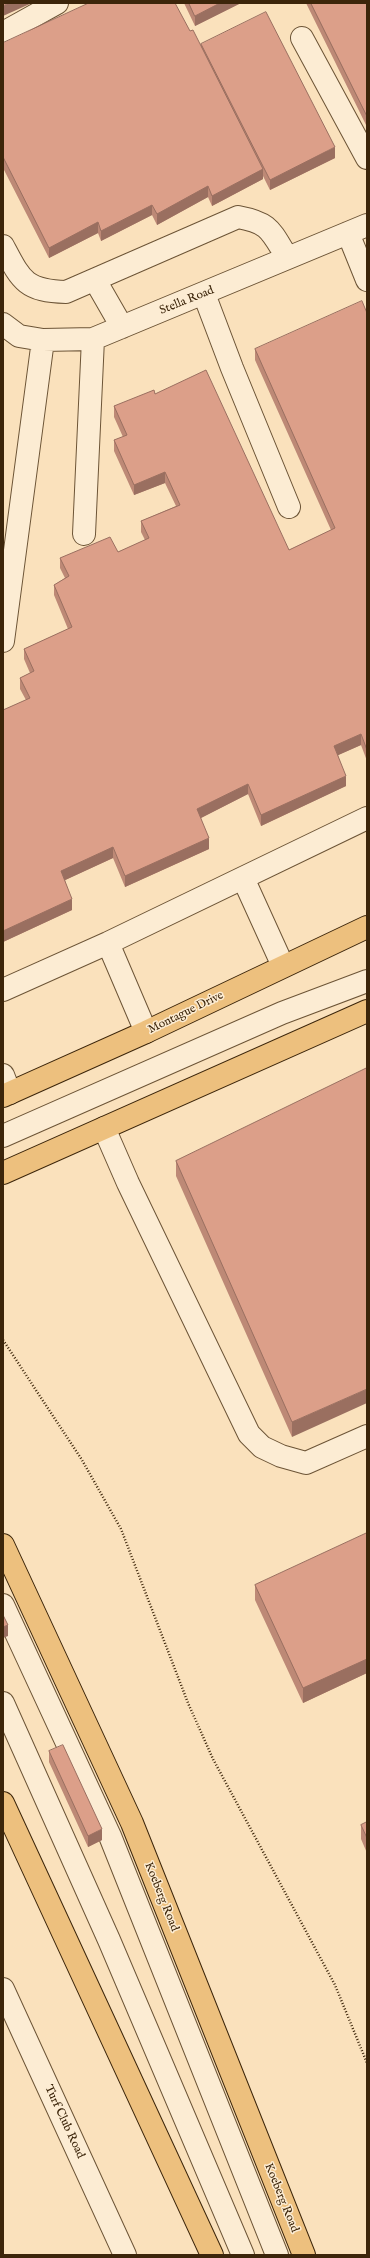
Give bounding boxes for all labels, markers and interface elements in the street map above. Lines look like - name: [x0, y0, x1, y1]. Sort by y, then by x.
- street label: Stella Road: [158, 284, 216, 318]
- street label: Montague Drive: [146, 989, 226, 1037]
- street label: Koeberg Road: [141, 1860, 181, 1934]
- street label: Turf Club Road: [41, 2083, 87, 2161]
- street label: Koeberg Road: [261, 2161, 301, 2235]

